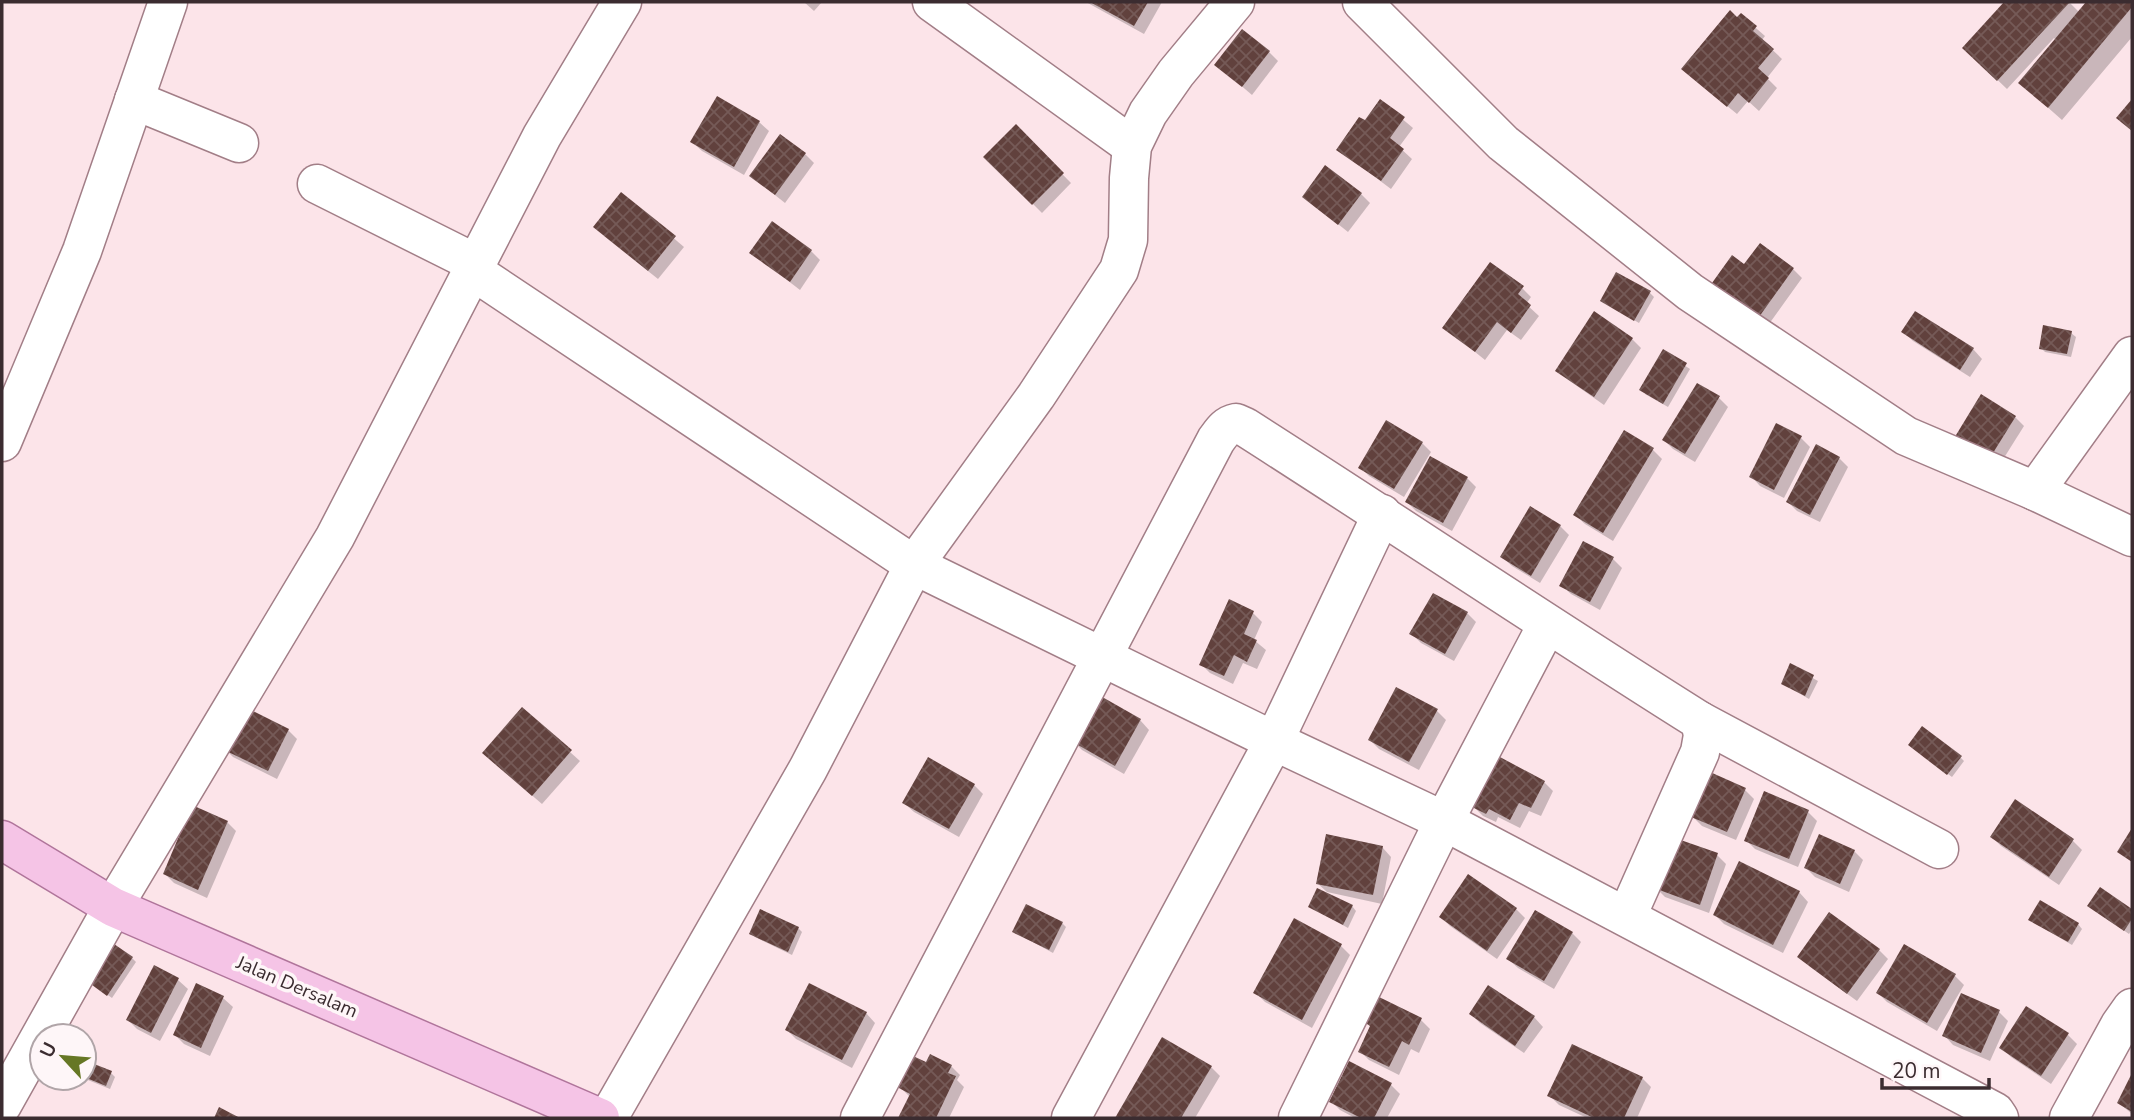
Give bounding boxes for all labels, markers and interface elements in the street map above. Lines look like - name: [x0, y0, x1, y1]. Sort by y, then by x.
- street label: Jalan Dersalam: [231, 949, 362, 1024]
- north arrow: [28, 1022, 98, 1092]
- text: U: [34, 1038, 63, 1062]
- scale bar: [1882, 1046, 1989, 1090]
- text: 20 m: [1892, 1057, 1941, 1085]

